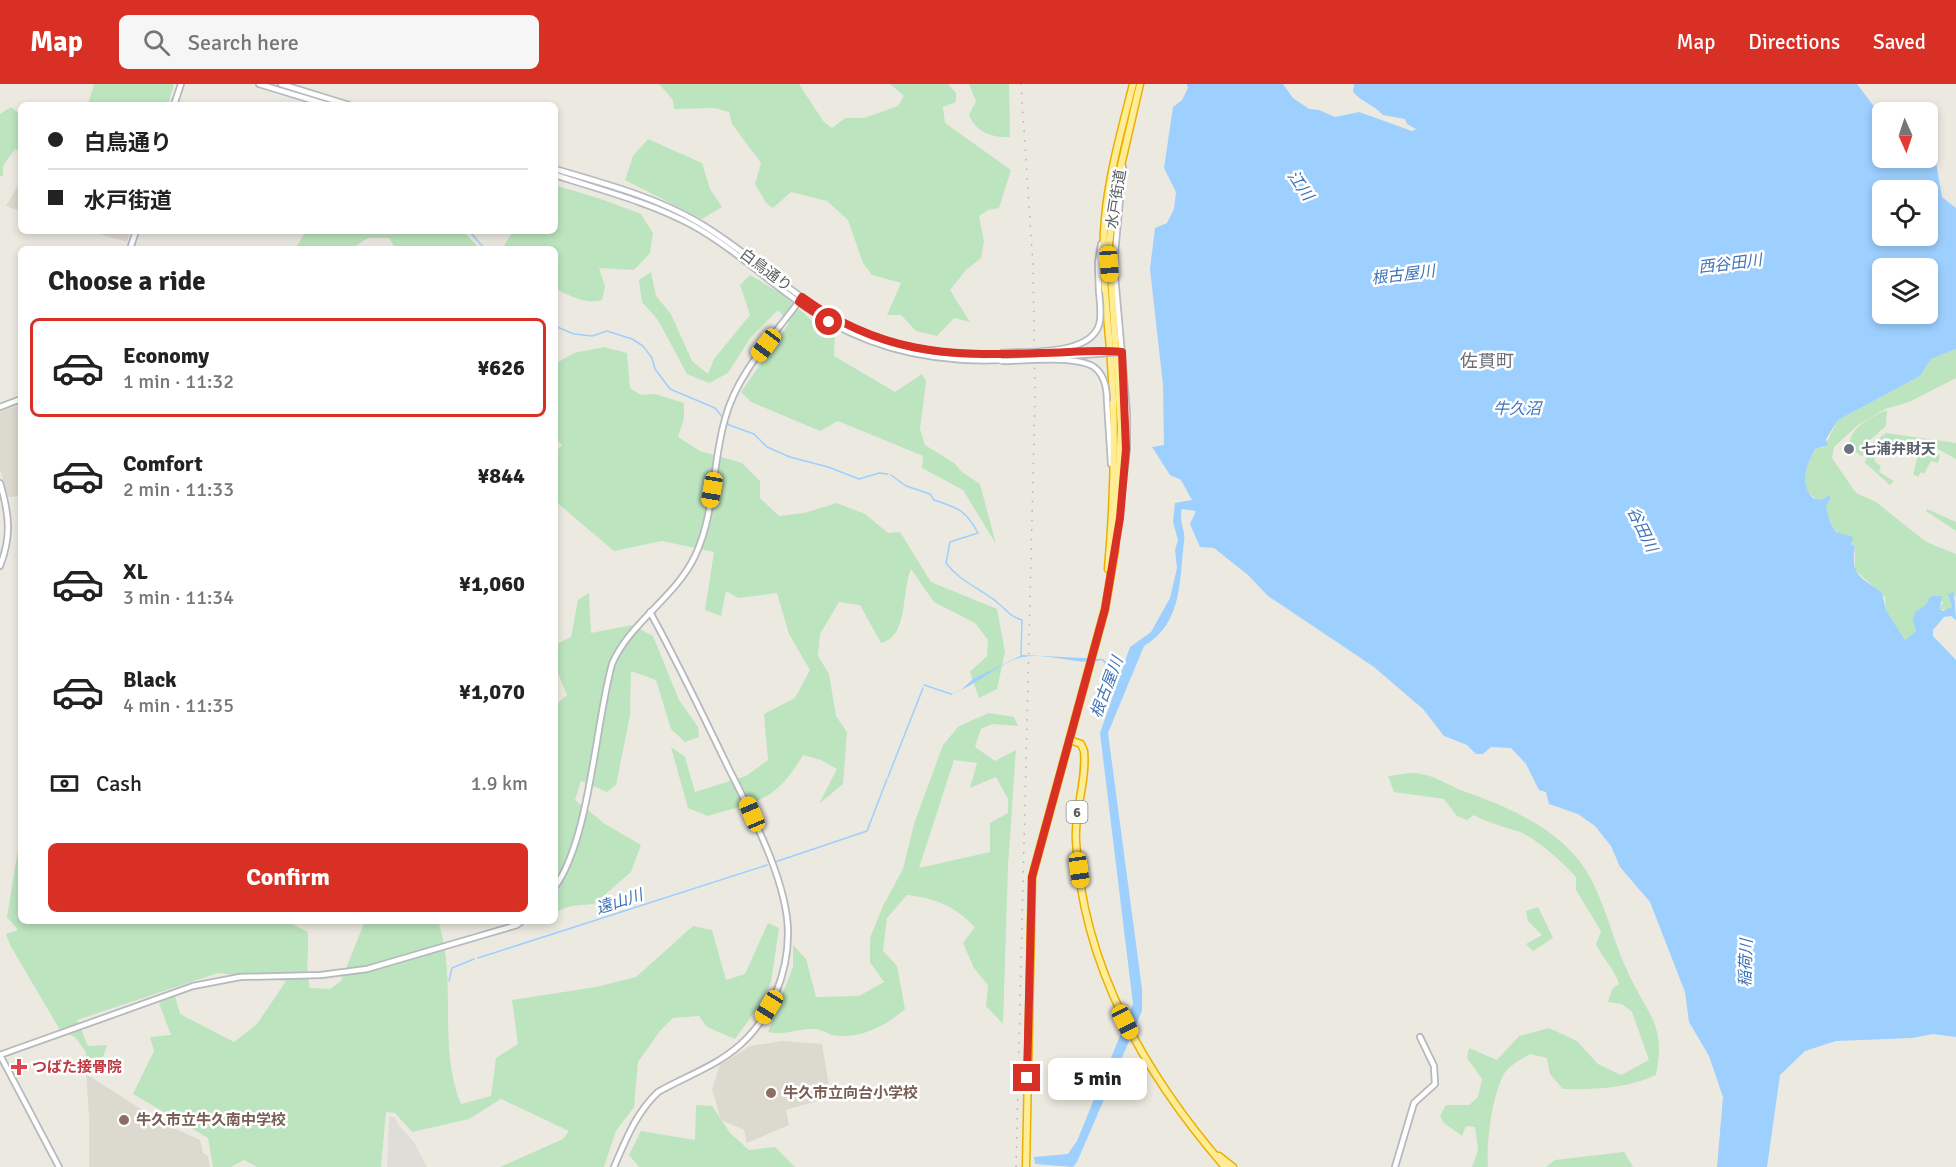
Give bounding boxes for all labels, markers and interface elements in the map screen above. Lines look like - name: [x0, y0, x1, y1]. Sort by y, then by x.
- search box: [119, 15, 539, 69]
- text: Map: [30, 25, 83, 59]
- icon: search: [140, 26, 173, 59]
- text: Search here: [188, 29, 299, 56]
- text: Map: [1677, 29, 1715, 55]
- text: Directions: [1748, 29, 1840, 55]
- text: Saved: [1873, 29, 1926, 55]
- north arrow: [1872, 102, 1938, 168]
- map controls: [1872, 102, 1938, 324]
- text: 白鳥通り: [84, 129, 172, 156]
- water label: 江川: [1283, 167, 1319, 206]
- street label: 水戸街道: [1102, 168, 1130, 230]
- button: locate: [1872, 180, 1938, 246]
- text: 水戸街道: [84, 187, 172, 214]
- street label: 白鳥通り: [737, 245, 795, 295]
- car: [1099, 245, 1119, 283]
- water label: 西谷田川: [1697, 250, 1765, 278]
- button: layers: [1872, 258, 1938, 324]
- water label: 根古屋川: [1370, 261, 1438, 289]
- text: Choose a ride: [48, 265, 206, 298]
- route start: [815, 308, 842, 335]
- car: [748, 325, 784, 365]
- icon: car: [51, 341, 105, 395]
- text: Economy: [123, 342, 209, 369]
- district label: 佐貫町: [1460, 350, 1514, 372]
- text: ¥626: [477, 354, 525, 381]
- text: 1 min · 11:32: [123, 369, 234, 394]
- water label: 牛久沼: [1493, 399, 1543, 419]
- place label: 七浦弁財天: [1861, 440, 1936, 458]
- marker: 七浦弁財天: [1842, 442, 1856, 456]
- icon: car: [51, 449, 105, 503]
- text: Comfort: [123, 450, 203, 477]
- text: ¥844: [477, 462, 525, 489]
- car: [700, 471, 724, 509]
- text: 2 min · 11:33: [123, 477, 234, 502]
- water label: 谷田川: [1623, 503, 1662, 557]
- icon: car: [51, 557, 105, 611]
- text: XL: [123, 558, 148, 585]
- text: ¥1,060: [459, 570, 525, 597]
- text: 3 min · 11:34: [123, 585, 234, 610]
- water label: 根古屋川: [1086, 652, 1128, 721]
- icon: car: [51, 665, 105, 719]
- text: Black: [123, 666, 177, 693]
- text: ¥1,070: [459, 678, 525, 705]
- text: 4 min · 11:35: [123, 693, 234, 718]
- icon: cash: [48, 767, 81, 800]
- text: Cash: [96, 770, 142, 797]
- text: 1.9 km: [471, 771, 528, 796]
- car: [737, 794, 767, 834]
- road number: 6: [1066, 801, 1088, 823]
- button: Confirm: [48, 843, 528, 912]
- car: [1068, 851, 1090, 889]
- water label: 遠山川: [593, 884, 647, 919]
- water label: 稲荷川: [1735, 937, 1757, 987]
- car: [752, 987, 786, 1027]
- car: [1109, 1002, 1141, 1042]
- callout: 5 min: [1048, 1057, 1147, 1099]
- marker: つばた接骨院: [10, 1058, 28, 1076]
- place label: つばた接骨院: [32, 1058, 122, 1076]
- route end: [1013, 1064, 1040, 1091]
- text: 5 min: [1073, 1066, 1122, 1091]
- place label: 牛久市立向台小学校: [783, 1084, 918, 1102]
- marker: 牛久市立向台小学校: [764, 1086, 778, 1100]
- place label: 牛久市立牛久南中学校: [136, 1111, 286, 1129]
- marker: 牛久市立牛久南中学校: [117, 1113, 131, 1127]

